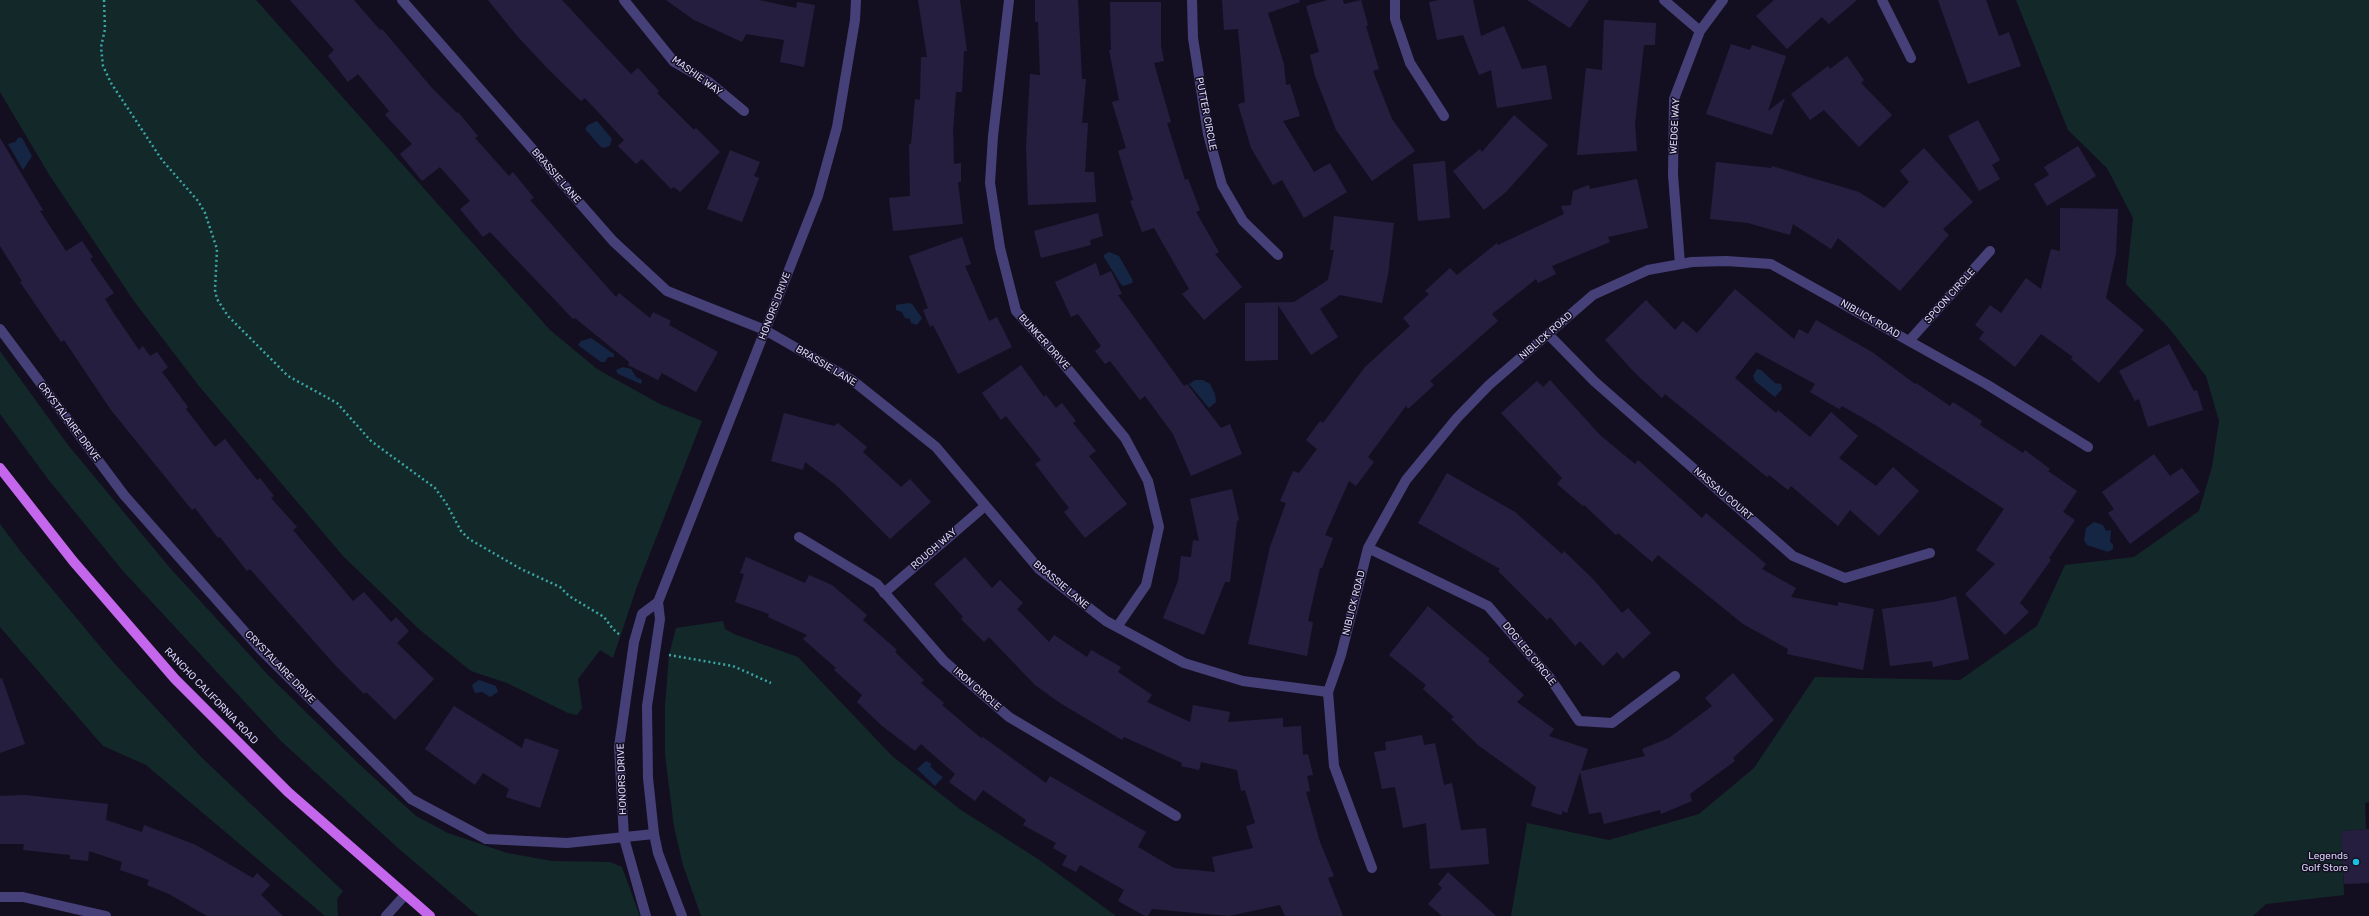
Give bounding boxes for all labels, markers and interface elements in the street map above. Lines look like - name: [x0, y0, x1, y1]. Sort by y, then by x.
- street label: MASHIE WAY: [669, 54, 725, 98]
- street label: PUTTER CIRCLE: [1193, 76, 1219, 152]
- street label: WEDGE WAY: [1668, 97, 1682, 155]
- street label: BRASSIE LANE: [529, 146, 583, 206]
- street label: SPOON CIRCLE: [1922, 266, 1978, 326]
- street label: HONORS DRIVE: [757, 270, 793, 342]
- street label: NIBLICK ROAD: [1838, 297, 1902, 341]
- street label: NIBLICK ROAD: [1517, 310, 1575, 362]
- street label: BUNKER DRIVE: [1016, 312, 1072, 372]
- street label: BRASSIE LANE: [793, 343, 859, 389]
- street label: CRYSTALAIRE DRIVE: [35, 380, 103, 464]
- street label: NASSAU COURT: [1691, 465, 1755, 523]
- street label: ROUGH WAY: [909, 526, 959, 572]
- street label: BRASSIE LANE: [1031, 558, 1091, 612]
- street label: NIBLICK ROAD: [1340, 569, 1368, 637]
- street label: DOG LEG CIRCLE: [1500, 620, 1558, 688]
- street label: CRYSTALAIRE DRIVE: [242, 628, 318, 706]
- street label: RANCHO CALIFORNIA ROAD: [162, 645, 260, 747]
- street label: IRON CIRCLE: [951, 665, 1003, 713]
- street label: HONORS DRIVE: [615, 743, 629, 815]
- place label: Legends Golf Store: [2302, 850, 2348, 874]
- marker: Legends Golf Store: [2351, 857, 2361, 867]

